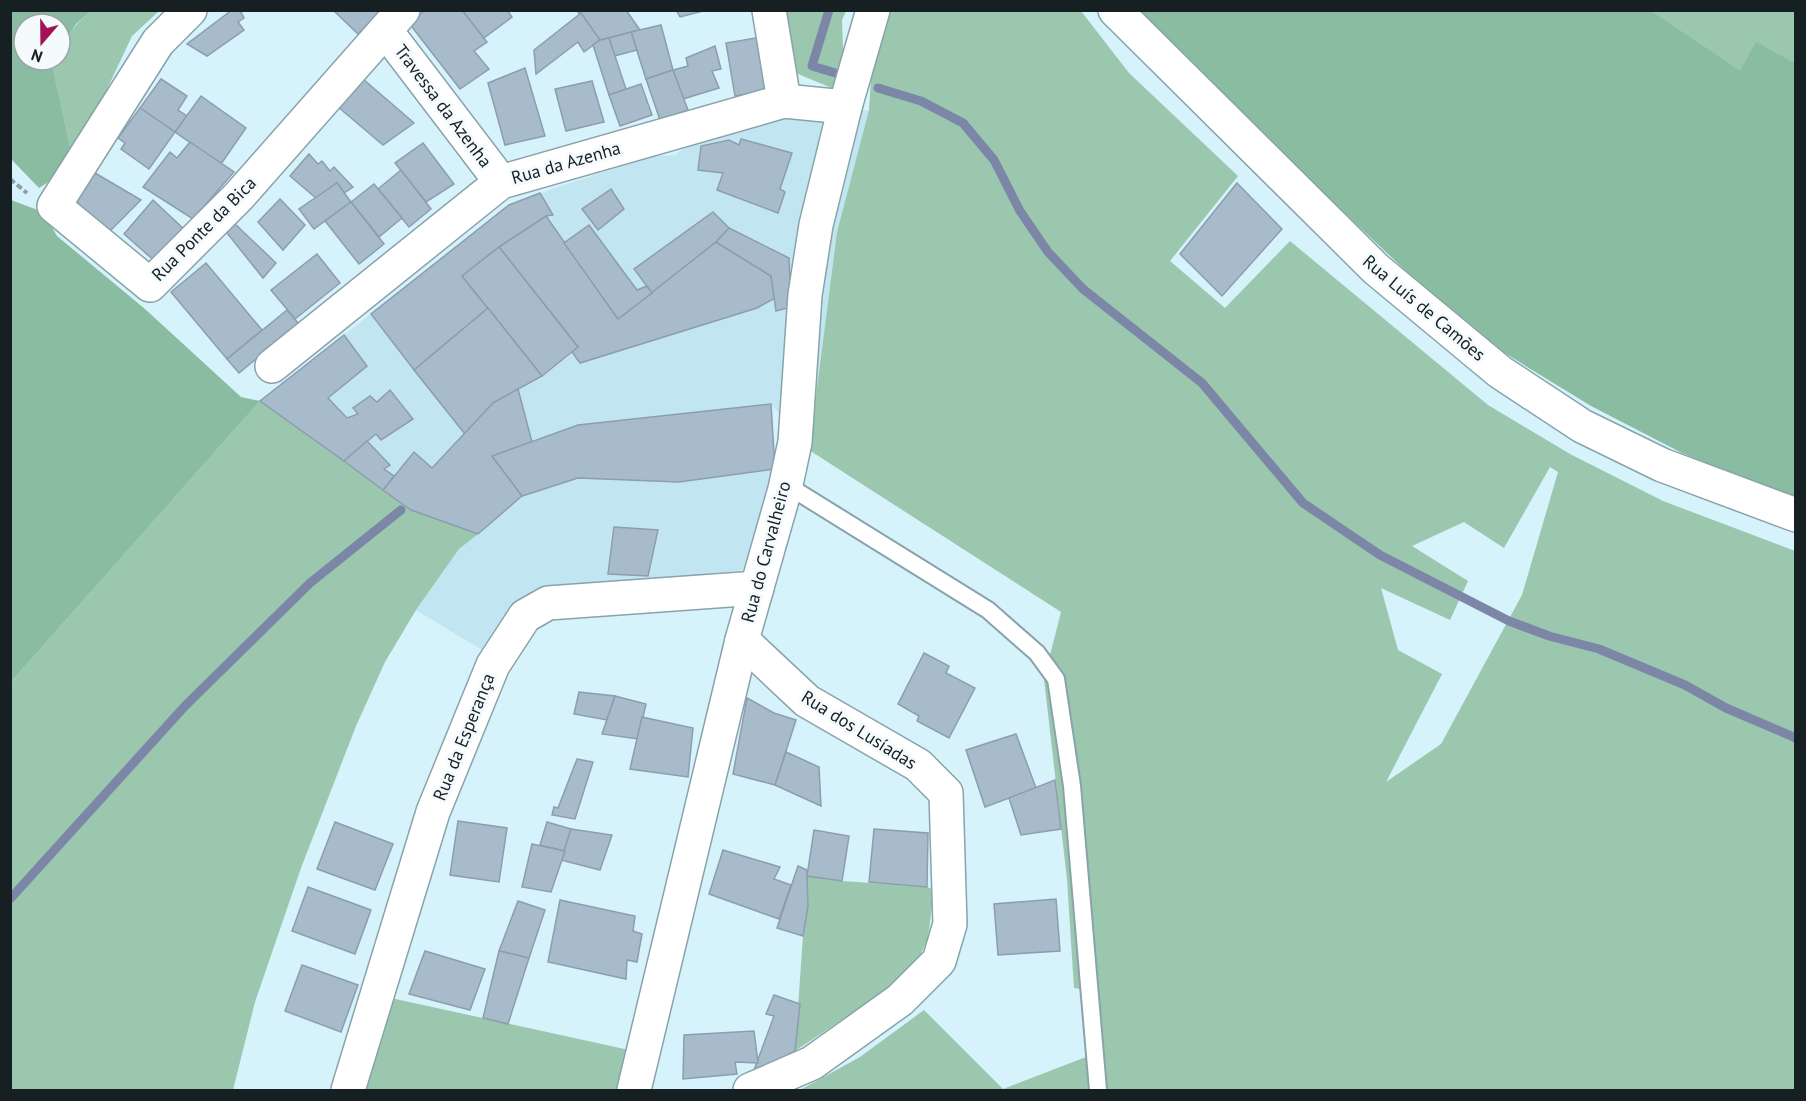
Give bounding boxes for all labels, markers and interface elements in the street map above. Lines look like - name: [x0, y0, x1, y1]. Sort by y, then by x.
- north arrow: [12, 12, 72, 72]
- street label: Travessa da Azenha: [390, 40, 497, 172]
- text: N: [29, 45, 45, 67]
- street label: Rua da Azenha: [509, 136, 623, 189]
- street label: Rua Ponte da Bica: [147, 172, 261, 286]
- street label: Rua Luís de Camões: [1358, 250, 1490, 366]
- street label: Rua do Carvalheiro: [736, 479, 795, 625]
- street label: Rua da Esperança: [428, 670, 500, 804]
- street label: Rua dos Lusíadas: [797, 685, 921, 774]

